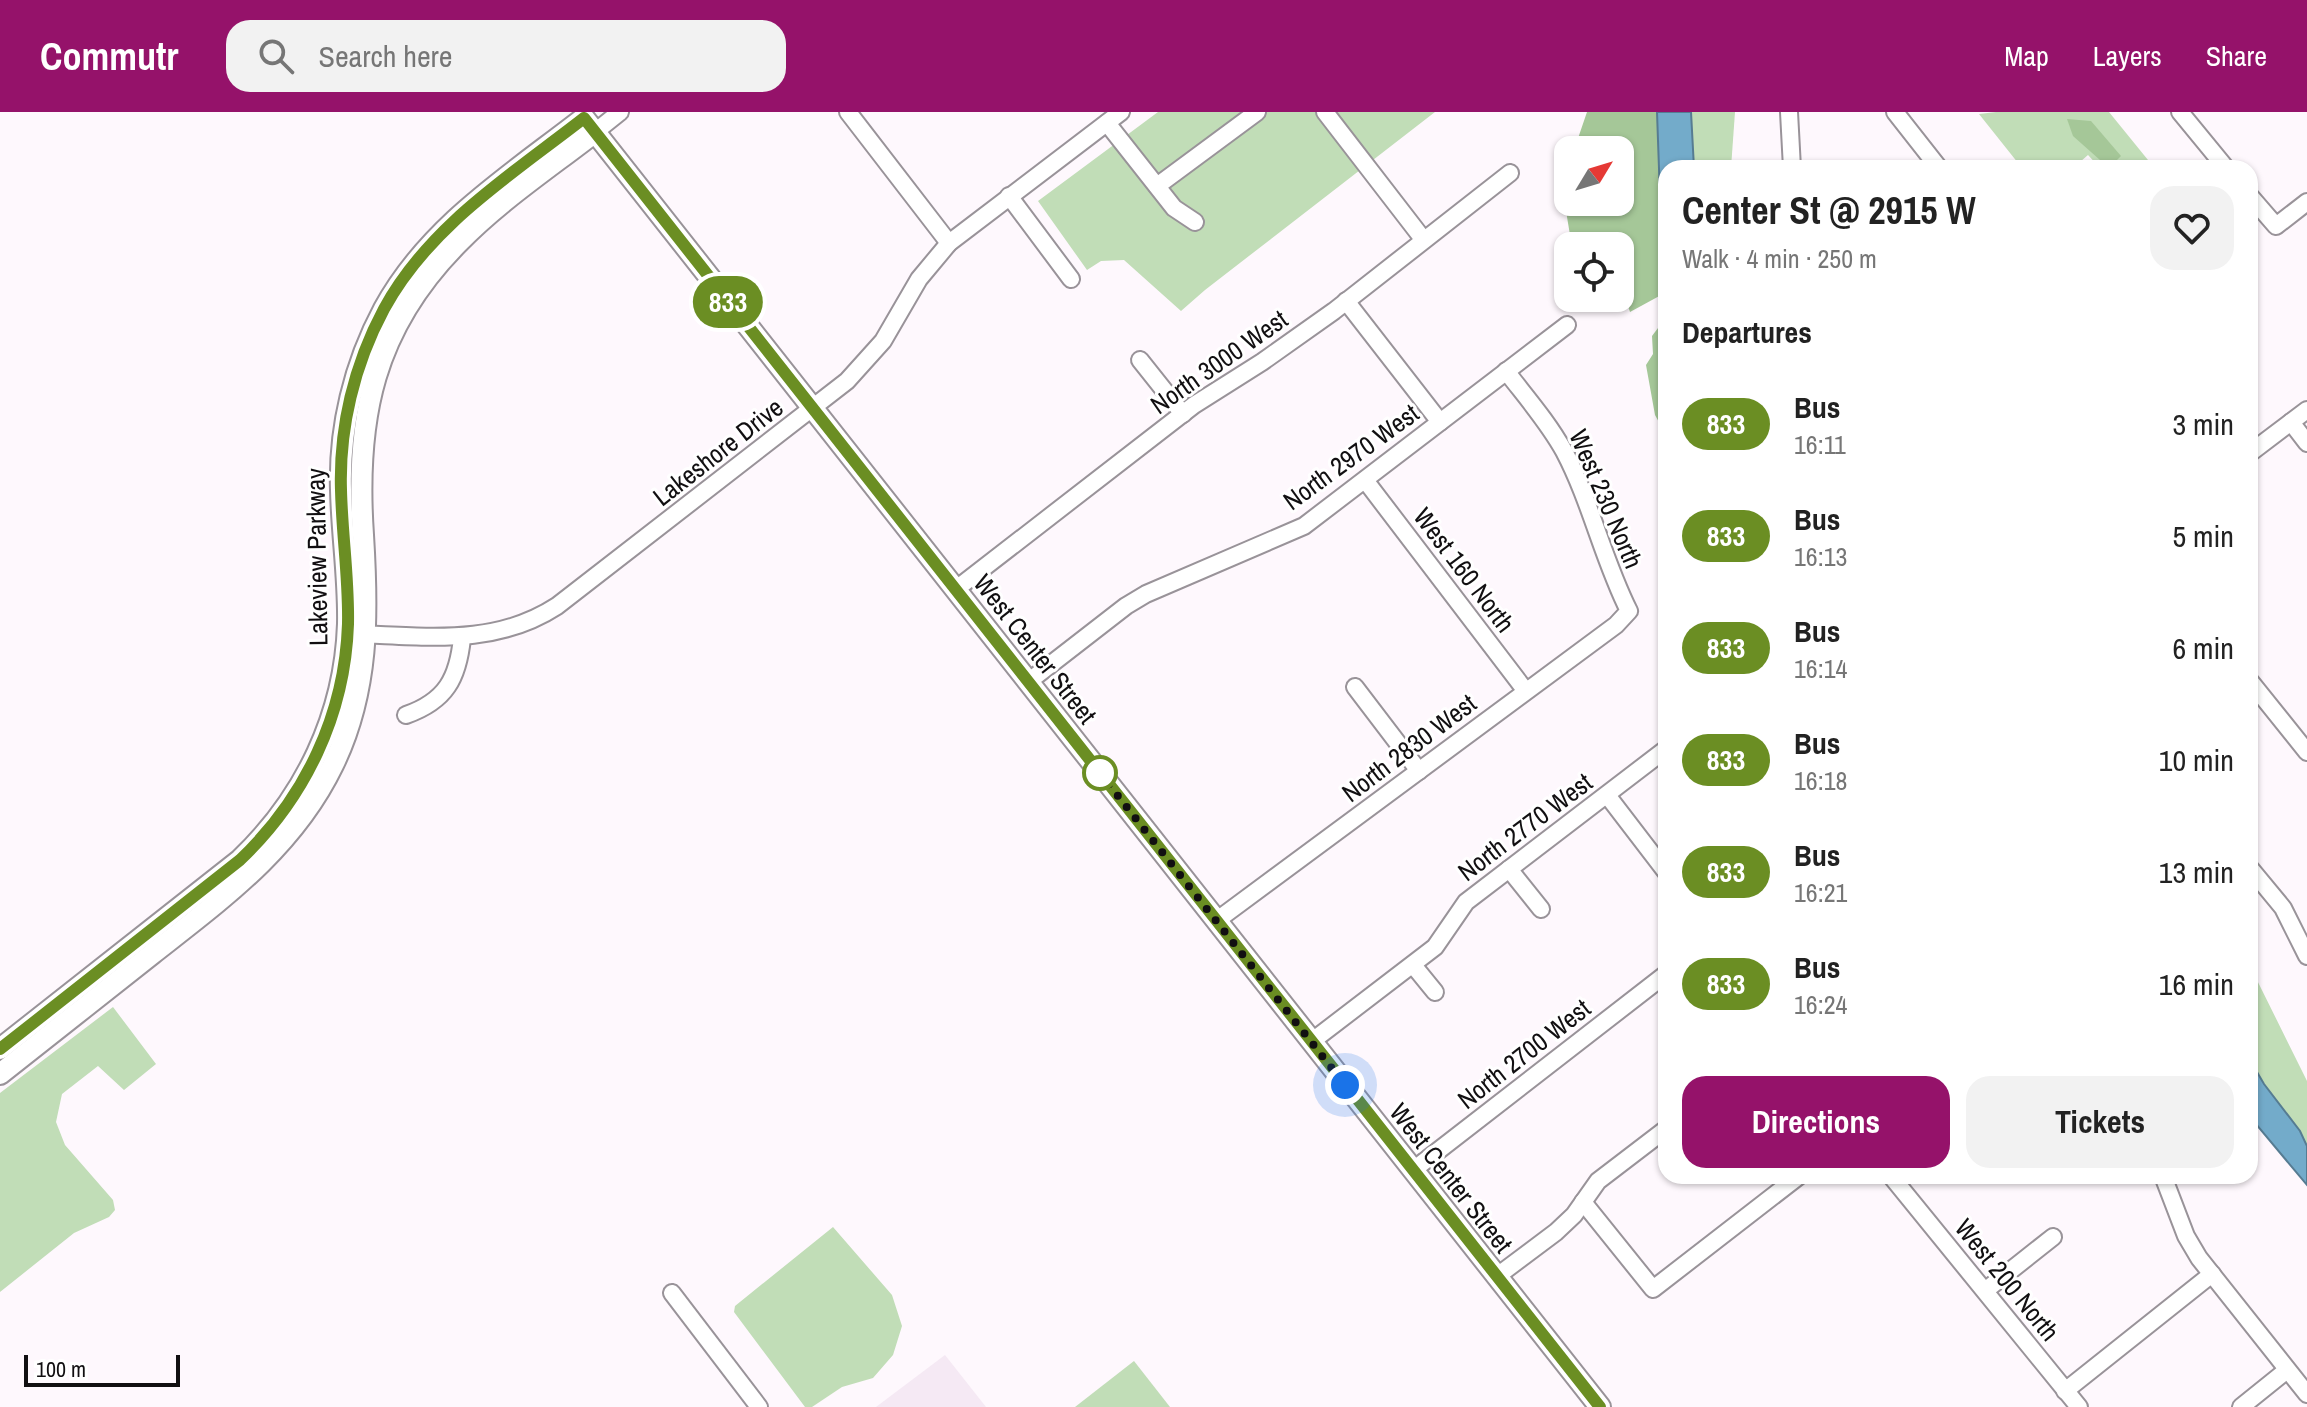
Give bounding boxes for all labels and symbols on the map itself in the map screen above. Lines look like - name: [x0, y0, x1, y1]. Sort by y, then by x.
- north arrow: [1554, 136, 1634, 216]
- line badge: 833: [682, 276, 774, 328]
- street label: North 3000 West: [1143, 301, 1294, 422]
- street label: Lakeshore Drive: [645, 390, 790, 514]
- street label: North 2970 West: [1276, 395, 1426, 518]
- street label: West 230 North: [1561, 424, 1651, 574]
- street label: Lakeview Parkway: [297, 468, 336, 646]
- street label: West 160 North: [1406, 500, 1523, 639]
- street label: West Center Street: [966, 567, 1105, 731]
- street label: North 2830 West: [1334, 686, 1483, 810]
- unlabelled marker: [1083, 756, 1117, 790]
- street label: North 2770 West: [1450, 765, 1599, 889]
- street label: North 2700 West: [1450, 991, 1597, 1117]
- your location: [1325, 1065, 1365, 1105]
- street label: West Center Street: [1382, 1096, 1521, 1260]
- street label: West 200 North: [1947, 1211, 2067, 1348]
- scale bar: [24, 1351, 180, 1387]

